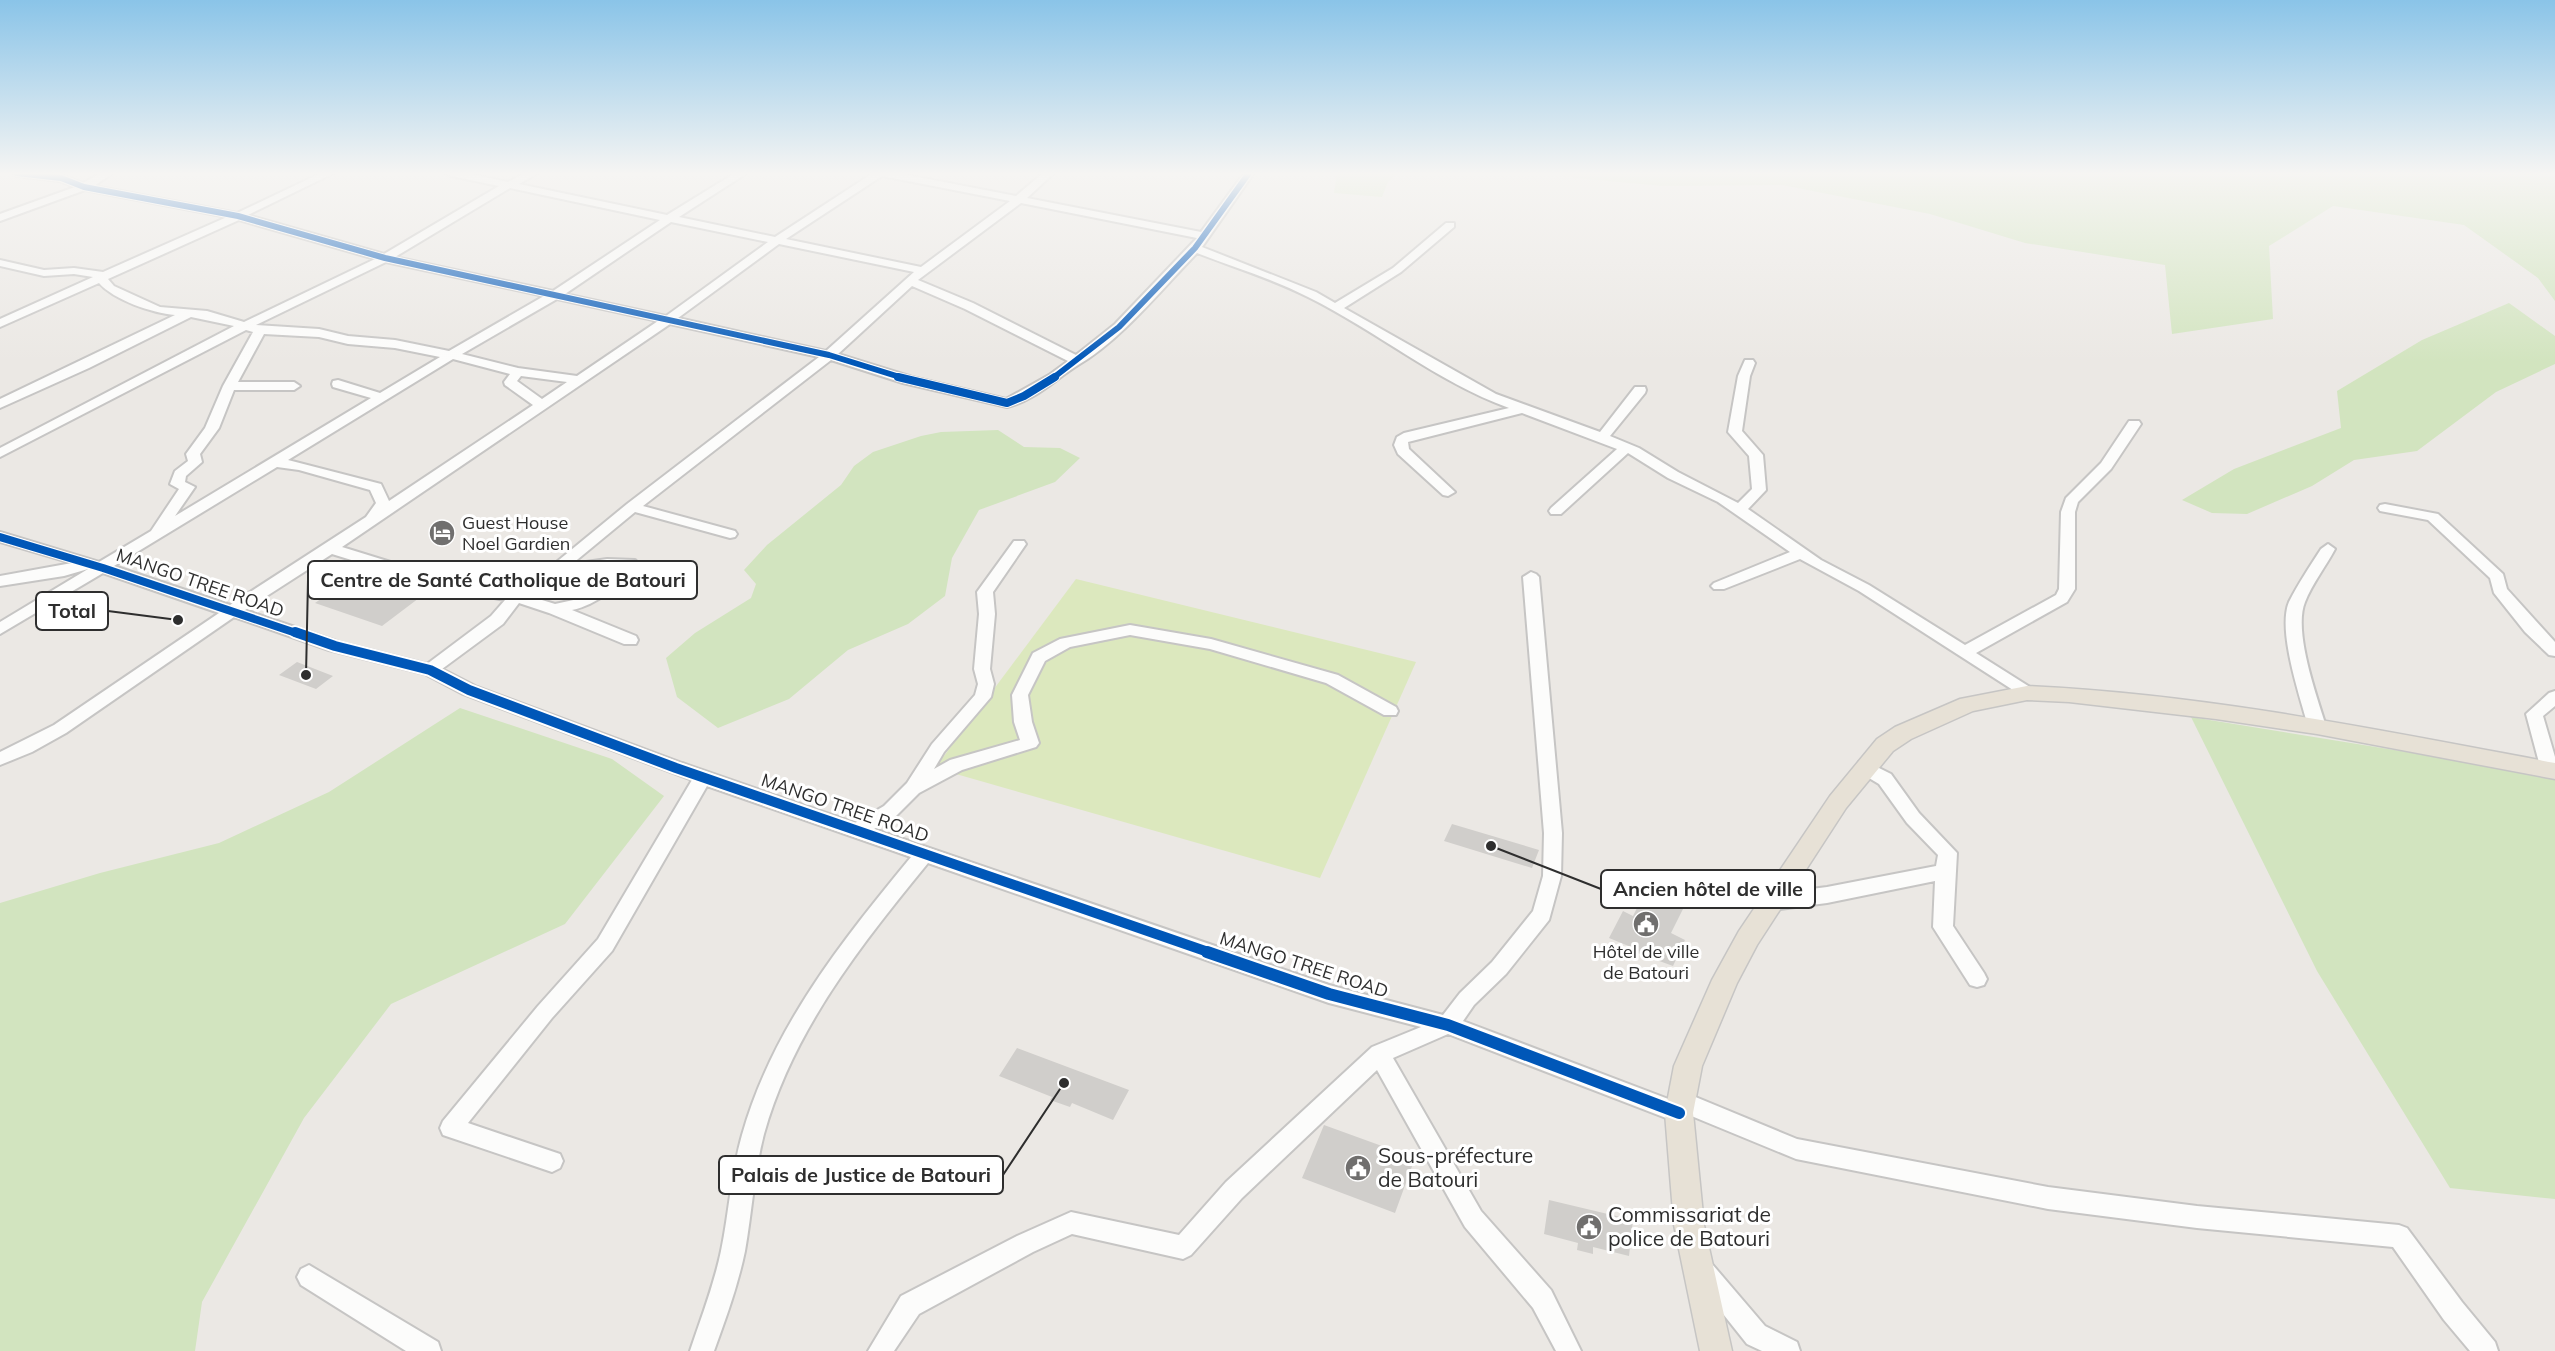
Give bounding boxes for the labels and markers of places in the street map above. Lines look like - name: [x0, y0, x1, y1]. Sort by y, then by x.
- place label: Guest House Noel Gardien: [462, 511, 570, 555]
- hotel icon: Guest House Noel Gardien: [427, 518, 457, 548]
- callout: Centre de Santé Catholique de Batouri: [308, 561, 697, 599]
- callout: Total: [36, 592, 108, 630]
- callout: Ancien hôtel de ville: [1601, 870, 1815, 908]
- public building icon: Hôtel de ville de Batouri: [1631, 909, 1661, 939]
- place label: Hôtel de ville de Batouri: [1593, 940, 1699, 984]
- place label: Sous-préfecture de Batouri: [1378, 1142, 1533, 1192]
- public building icon: Sous-préfecture de Batouri: [1343, 1153, 1373, 1183]
- callout: Palais de Justice de Batouri: [719, 1156, 1003, 1194]
- place label: Commissariat de police de Batouri: [1608, 1201, 1771, 1251]
- public building icon: Commissariat de police de Batouri: [1574, 1212, 1604, 1242]

